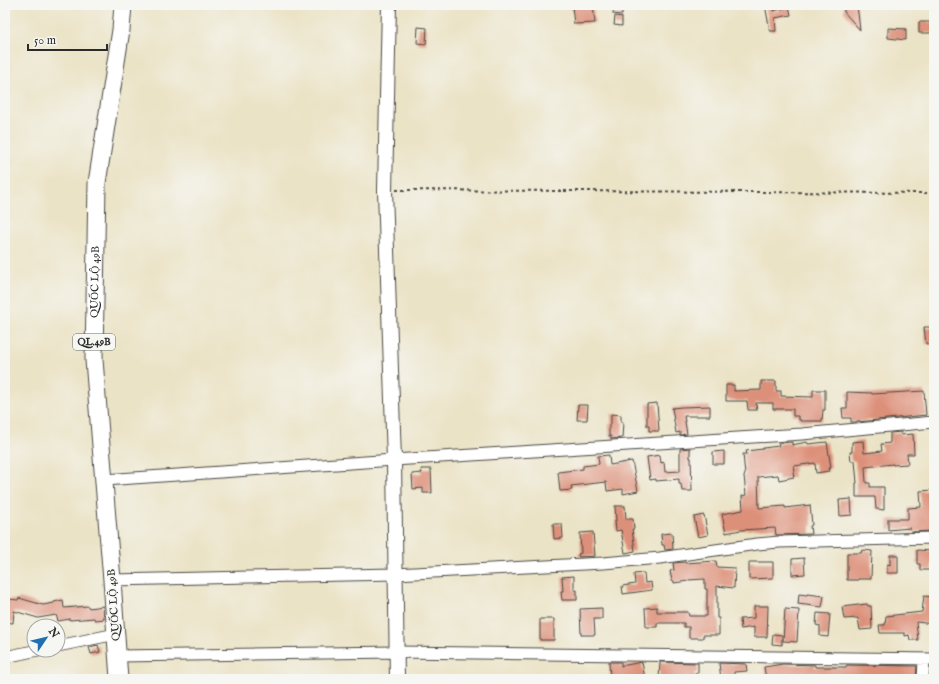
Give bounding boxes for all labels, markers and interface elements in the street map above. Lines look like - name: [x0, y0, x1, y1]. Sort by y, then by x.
- scale bar: [28, 26, 107, 52]
- text: 50 m: [34, 33, 56, 48]
- street label: QUỐC LỘ 49B: [88, 246, 103, 318]
- road number: QL.49B: [73, 334, 115, 350]
- street label: QUỐC LỘ 49B: [105, 569, 123, 641]
- north arrow: [26, 618, 66, 658]
- text: N: [44, 624, 62, 641]

